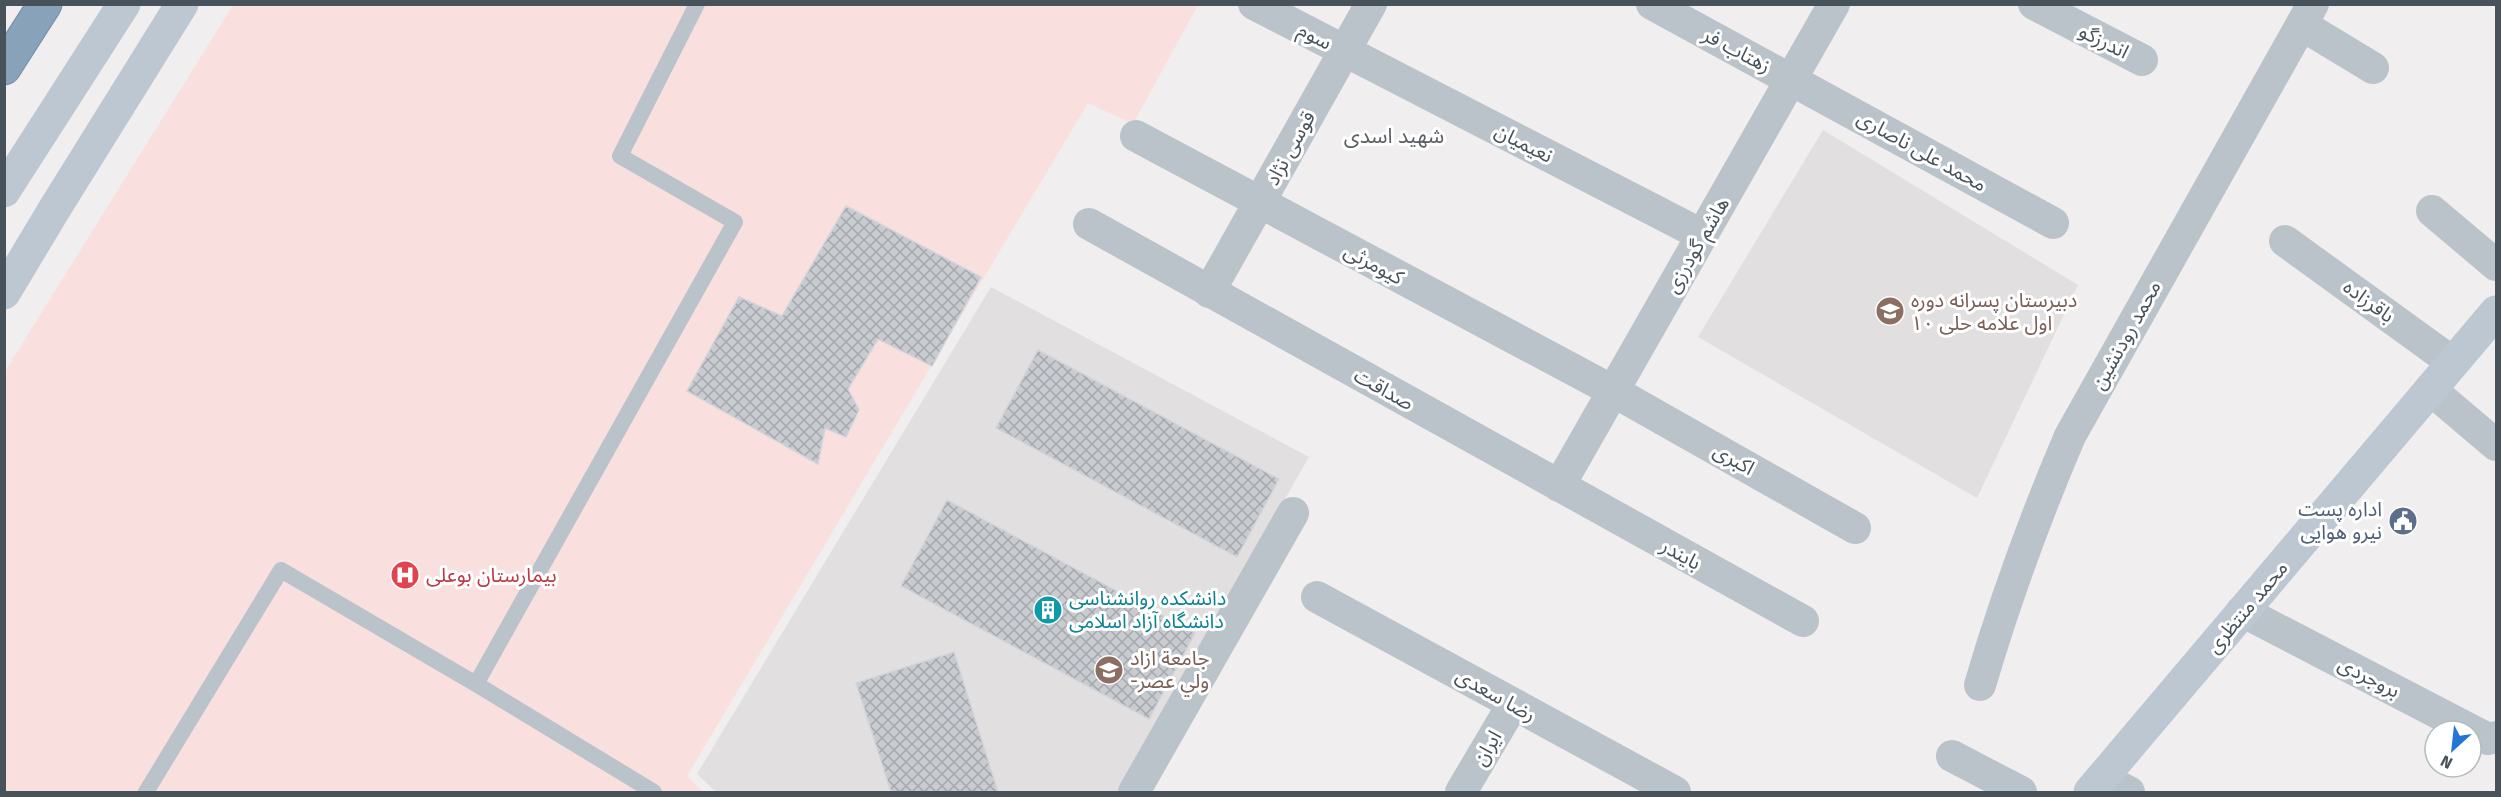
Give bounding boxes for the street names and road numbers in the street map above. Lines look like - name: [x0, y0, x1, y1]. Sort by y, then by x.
- street label: سوم: [1293, 17, 1336, 57]
- street label: اندرزگو: [2075, 18, 2133, 64]
- street label: زهتاب فر: [1698, 22, 1775, 78]
- street label: محمد علی ناصاری: [1853, 105, 1991, 197]
- street label: قوسی نژاد: [1260, 107, 1320, 189]
- street label: نعیمیان: [1491, 118, 1557, 168]
- street label: هاشم گودرزی: [1660, 193, 1737, 299]
- street label: کیومرثی: [1340, 238, 1408, 290]
- street label: باقرزاده: [2339, 274, 2399, 328]
- street label: محمد رودنشین: [2086, 276, 2166, 394]
- street label: صداقت: [1350, 363, 1418, 415]
- street label: اکبری: [1709, 438, 1759, 480]
- street label: بایندر: [1656, 533, 1705, 575]
- street label: محمد منتظری: [2202, 556, 2292, 658]
- street label: بروجردی: [2334, 651, 2404, 703]
- street label: رضا سعدی: [1452, 663, 1540, 727]
- street label: ایران: [1467, 726, 1507, 770]

